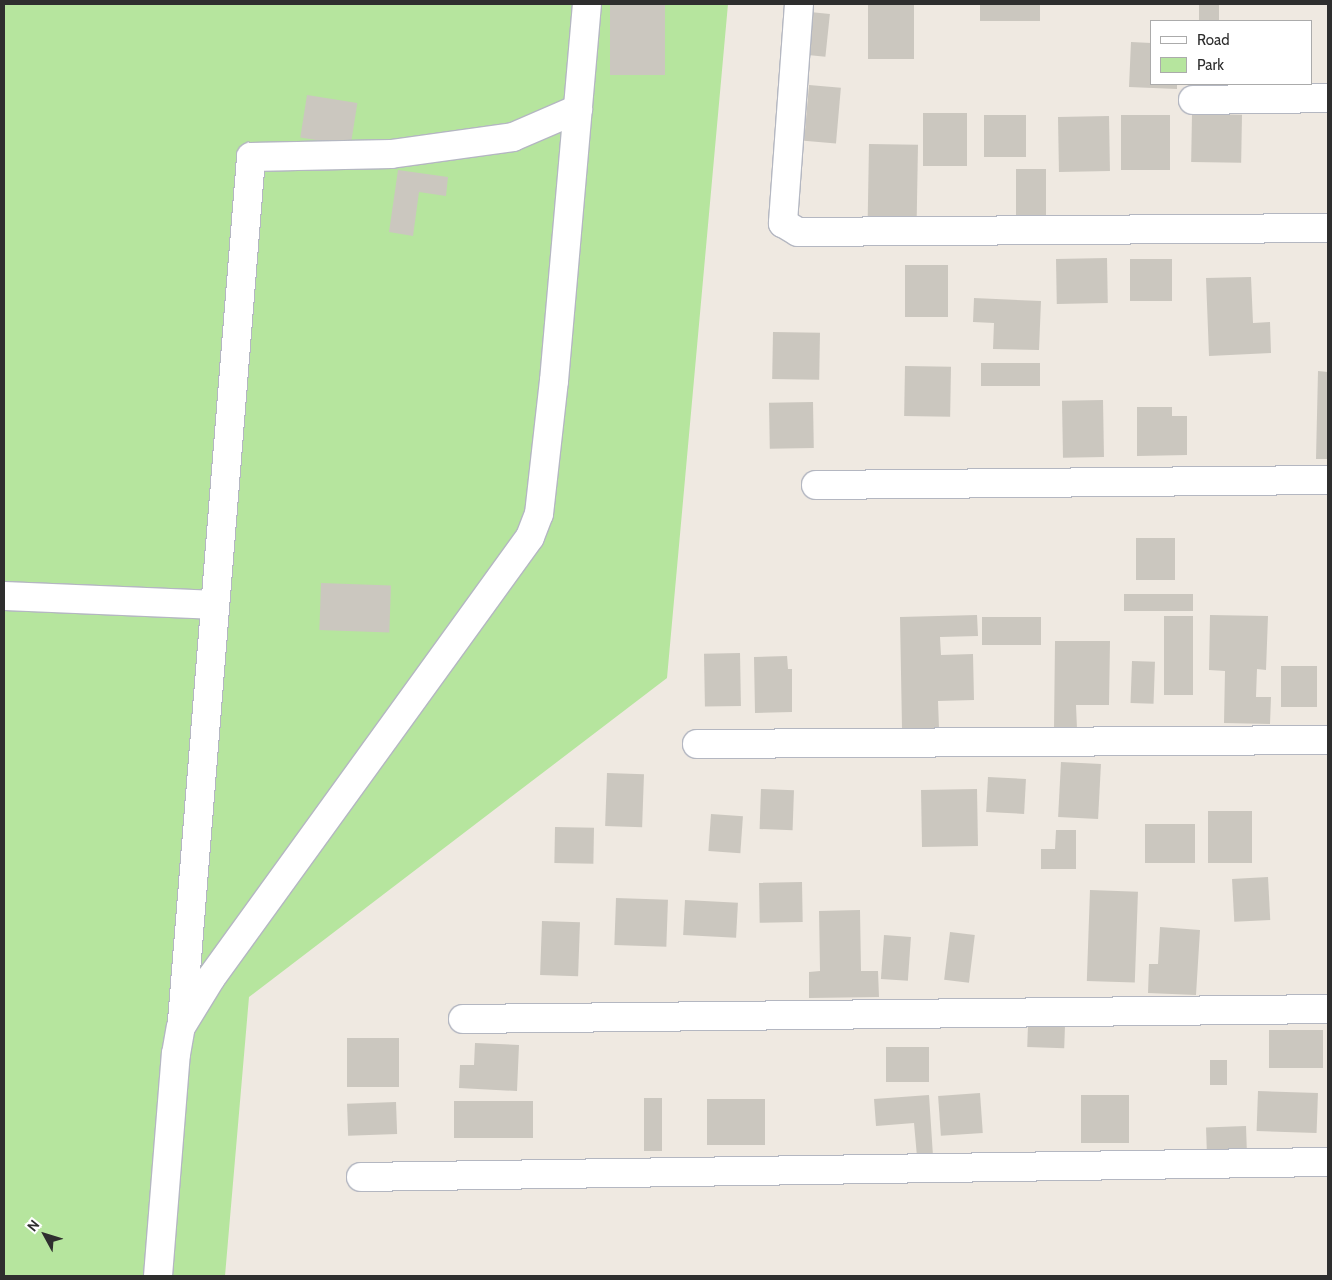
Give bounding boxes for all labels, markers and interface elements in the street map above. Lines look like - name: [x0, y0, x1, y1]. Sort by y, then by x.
- legend: [1150, 20, 1312, 85]
- text: Road: [1197, 31, 1230, 49]
- text: Park: [1197, 56, 1224, 74]
- north arrow: [20, 1210, 70, 1260]
- text: N: [23, 1216, 43, 1235]

